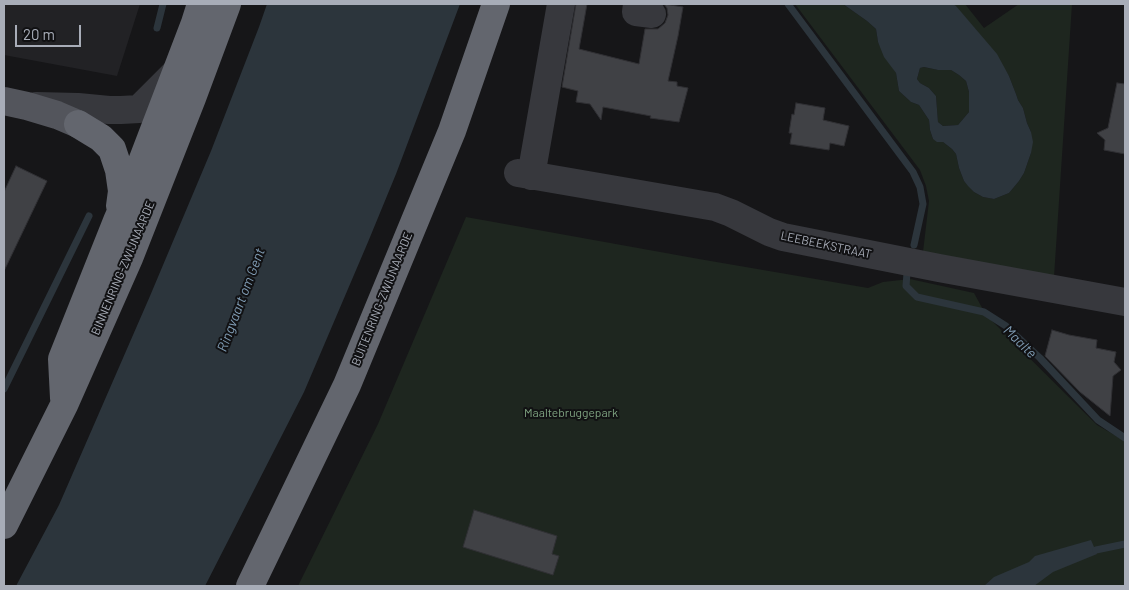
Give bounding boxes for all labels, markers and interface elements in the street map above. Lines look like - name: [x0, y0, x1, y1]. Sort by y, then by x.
- scale bar: [18, 15, 84, 47]
- text: 20 m: [23, 25, 55, 43]
- street label: BINNENRING-ZWIJNAARDE: [88, 199, 158, 337]
- street label: LEEBEEKSTRAAT: [779, 228, 873, 262]
- street label: BUITENRING-ZWIJNAARDE: [349, 230, 415, 368]
- water label: Ringvaart om Gent: [214, 246, 268, 354]
- water label: Maalte: [1000, 322, 1040, 362]
- park label: Maaltebruggepark: [524, 406, 618, 420]

